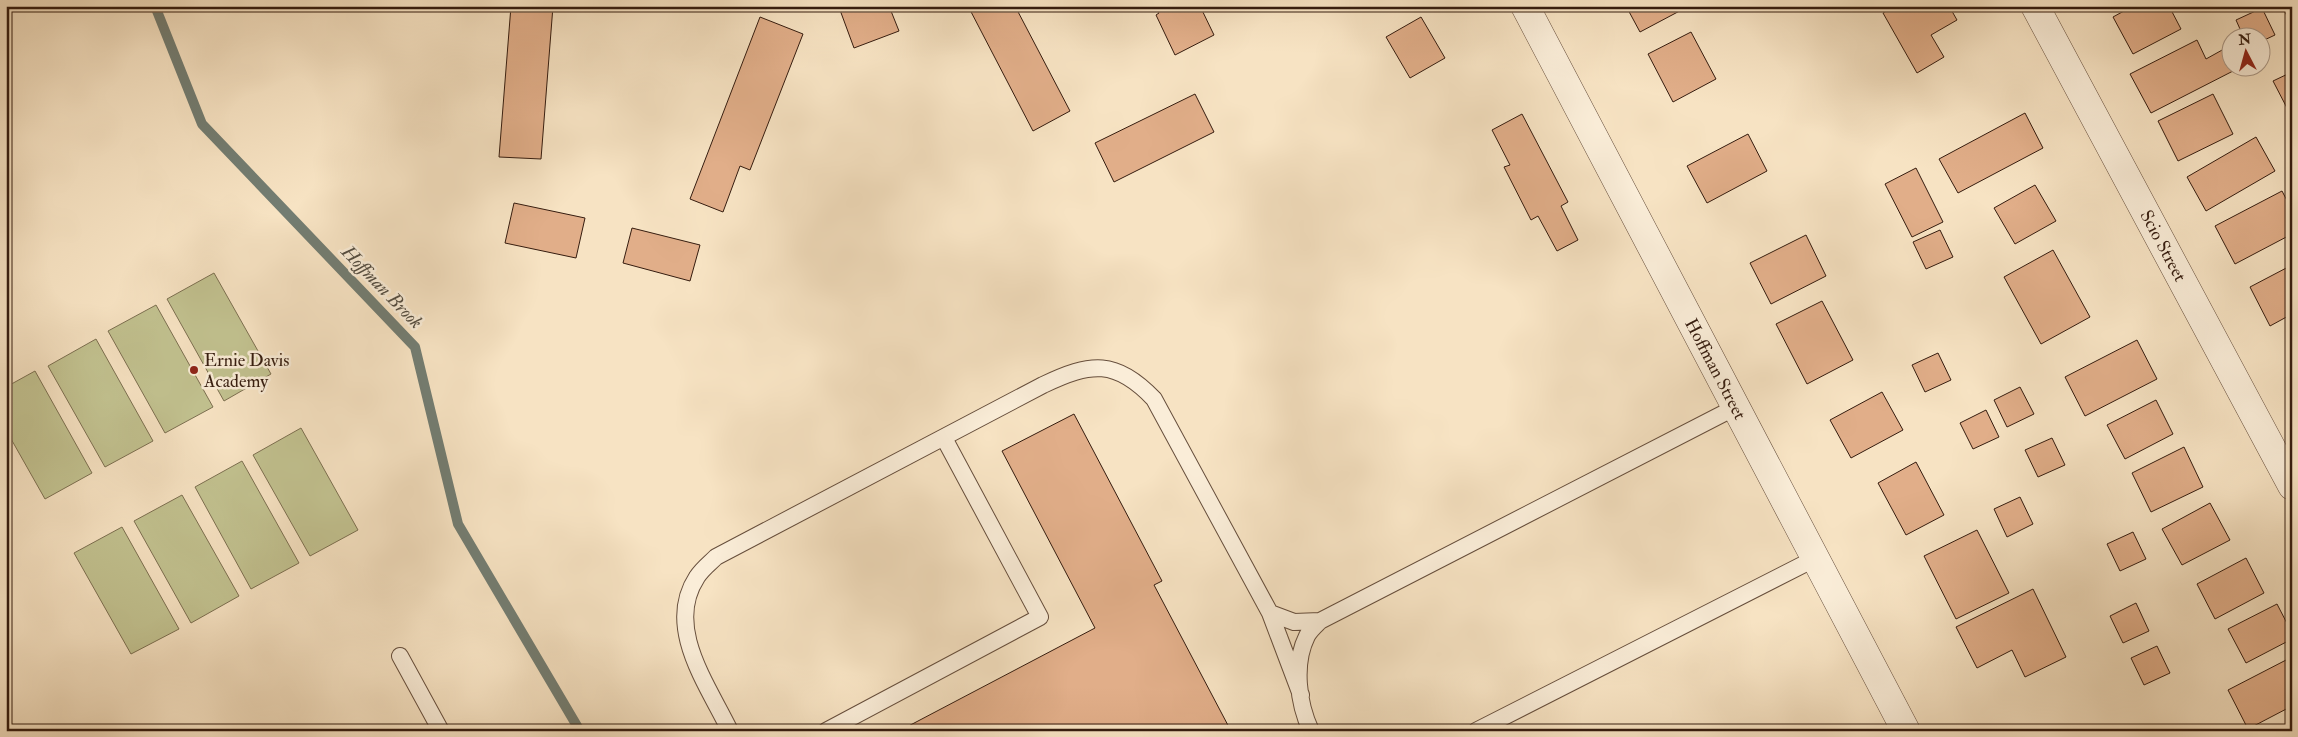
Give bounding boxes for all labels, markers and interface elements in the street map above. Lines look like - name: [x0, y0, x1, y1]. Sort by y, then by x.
- north arrow: [2220, 28, 2270, 78]
- text: N: [2237, 30, 2252, 49]
- street label: Scio Street: [2135, 206, 2192, 286]
- water label: Hoffman Brook: [336, 239, 428, 334]
- street label: Hoffman Street: [1680, 314, 1752, 424]
- place label: Ernie Davis Academy: [203, 349, 289, 393]
- marker: Ernie Davis Academy: [188, 364, 200, 376]

